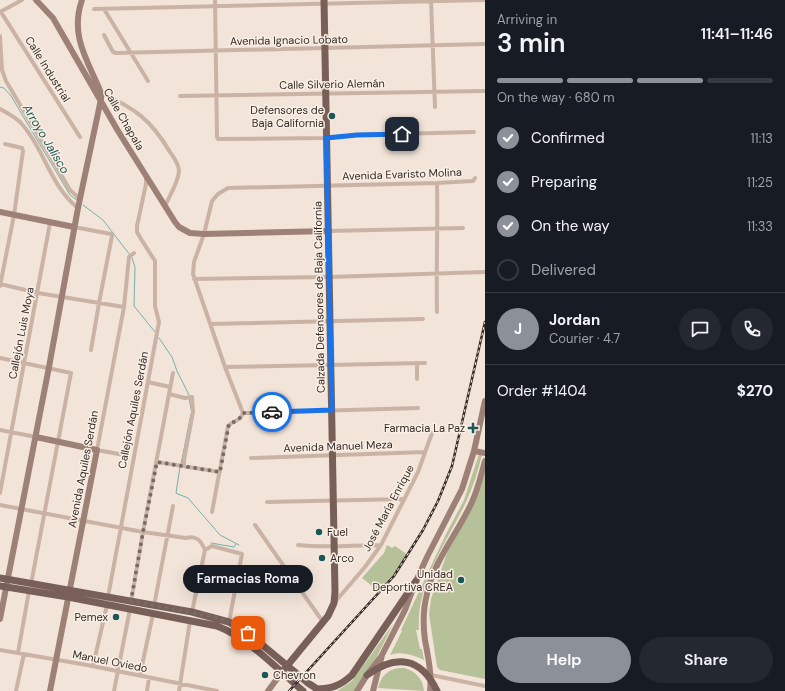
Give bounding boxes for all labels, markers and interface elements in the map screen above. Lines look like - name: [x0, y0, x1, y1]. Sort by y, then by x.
- text: Arriving in: [497, 11, 557, 28]
- text: 11:41–11:46: [701, 24, 773, 44]
- text: 3 min: [497, 26, 566, 60]
- street label: Avenida Ignacio Lobato: [230, 32, 348, 48]
- street label: Calle Industrial: [22, 34, 74, 104]
- street label: Calle Silverio Alemán: [279, 76, 385, 92]
- street label: Calle Chapala: [101, 85, 147, 153]
- text: On the way · 680 m: [497, 89, 615, 106]
- water label: Arroyo Jalisco: [18, 100, 73, 177]
- place label: Defensores de Baja California: [250, 103, 324, 130]
- marker: Defensores de Baja California: [327, 111, 337, 121]
- pin: [385, 117, 419, 151]
- icon: home: [391, 123, 413, 145]
- icon: check: [497, 127, 519, 149]
- text: Confirmed: [531, 128, 605, 148]
- text: 11:13: [751, 130, 773, 147]
- street label: Avenida Evaristo Molina: [342, 165, 462, 183]
- icon: check: [497, 171, 519, 193]
- text: Preparing: [531, 172, 597, 192]
- text: 11:25: [747, 174, 773, 191]
- street label: Calzada Defensores de Baja California: [310, 201, 328, 393]
- icon: check: [497, 215, 519, 237]
- text: On the way: [531, 216, 610, 236]
- text: 11:33: [747, 218, 773, 235]
- text: Delivered: [531, 260, 596, 280]
- street label: Callejón Luis Moya: [5, 286, 37, 380]
- button: chat: [679, 308, 721, 350]
- button: phone: [731, 308, 773, 350]
- text: Jordan: [549, 310, 600, 330]
- text: J: [514, 319, 522, 339]
- text: Courier · 4.7: [549, 330, 620, 347]
- street label: Callejón Aquiles Serdán: [115, 350, 151, 470]
- text: Order #1404: [497, 381, 587, 401]
- text: $270: [737, 381, 773, 401]
- courier: [252, 392, 292, 432]
- icon: car: [261, 401, 283, 423]
- street label: Avenida Aquiles Serdán: [65, 409, 101, 529]
- place label: Farmacia La Paz: [384, 421, 465, 435]
- marker: Farmacia La Paz: [468, 423, 478, 433]
- street label: Avenida Manuel Meza: [283, 437, 393, 455]
- street label: José María Enrique: [359, 462, 417, 554]
- place label: Fuel: [327, 525, 348, 539]
- marker: Fuel: [314, 527, 324, 537]
- place label: Arco: [330, 551, 354, 565]
- marker: Arco: [317, 553, 327, 563]
- callout: Farmacias Roma: [183, 565, 313, 593]
- place label: Unidad Deportiva CREA: [372, 567, 453, 594]
- text: Farmacias Roma: [197, 570, 299, 587]
- marker: Unidad Deportiva CREA: [456, 575, 466, 585]
- place label: Pemex: [74, 610, 109, 624]
- marker: Pemex: [111, 612, 121, 622]
- pin: [231, 616, 265, 650]
- icon: bag: [237, 622, 259, 644]
- button: Help: [497, 637, 631, 683]
- button: Share: [639, 637, 773, 683]
- street label: Manuel Oviedo: [71, 647, 149, 675]
- place label: Chevron: [273, 668, 316, 682]
- marker: Chevron: [260, 670, 270, 680]

